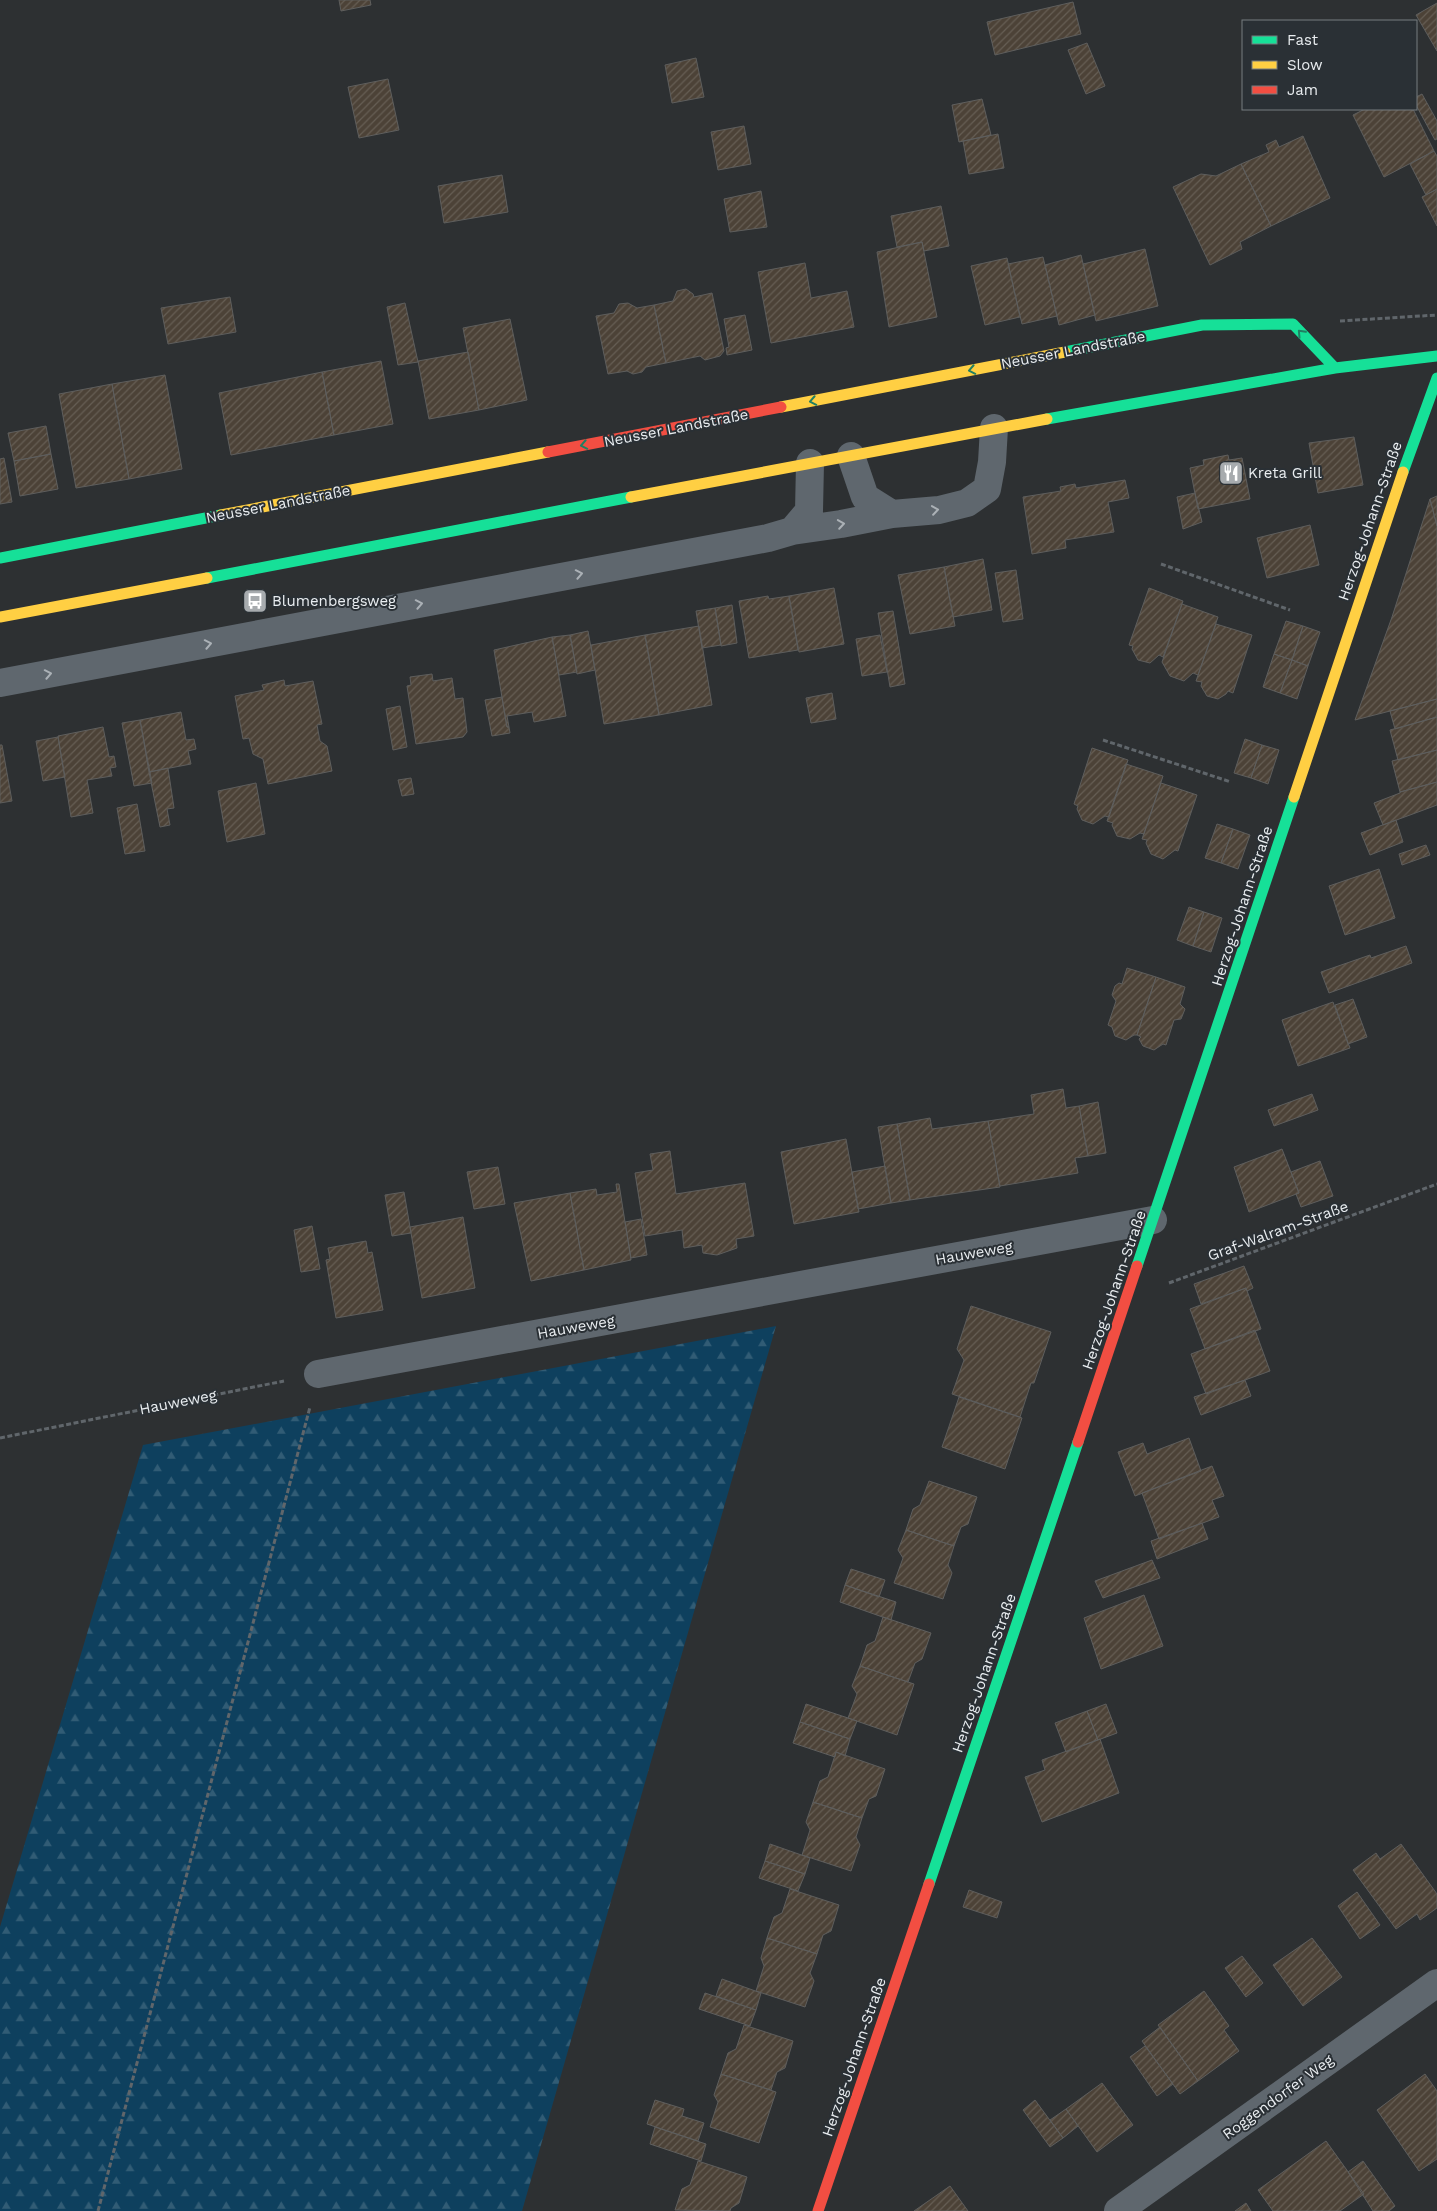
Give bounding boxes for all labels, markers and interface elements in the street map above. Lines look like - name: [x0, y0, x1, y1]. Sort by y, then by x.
- legend: [1242, 20, 1417, 110]
- text: Fast: [1287, 31, 1319, 49]
- text: Slow: [1287, 56, 1323, 74]
- text: Jam: [1287, 81, 1318, 99]
- street label: Neusser Landstraße: [999, 327, 1147, 373]
- one-way arrow: [1298, 330, 1307, 339]
- one-way arrow: [968, 364, 977, 374]
- one-way arrow: [808, 395, 817, 406]
- street label: Neusser Landstraße: [602, 405, 750, 451]
- street label: Herzog-Johann-Straße: [1334, 439, 1406, 603]
- one-way arrow: [580, 440, 589, 450]
- restaurant icon: Kreta Grill: [1218, 460, 1244, 486]
- place label: Kreta Grill: [1248, 464, 1322, 482]
- street label: Neusser Landstraße: [204, 481, 352, 527]
- one-way arrow: [932, 505, 940, 516]
- one-way arrow: [837, 519, 845, 530]
- one-way arrow: [574, 569, 583, 580]
- bus stop icon: Blumenbergsweg: [242, 588, 268, 614]
- place label: Blumenbergsweg: [272, 592, 396, 610]
- one-way arrow: [414, 600, 423, 610]
- one-way arrow: [203, 639, 212, 650]
- one-way arrow: [44, 670, 52, 680]
- street label: Herzog-Johann-Straße: [1208, 824, 1276, 988]
- street label: Graf-Walram-Straße: [1205, 1197, 1351, 1265]
- street label: Herzog-Johann-Straße: [1078, 1208, 1150, 1372]
- street label: Hauweweg: [934, 1237, 1014, 1269]
- street label: Hauweweg: [536, 1311, 616, 1343]
- street label: Hauweweg: [138, 1386, 218, 1418]
- street label: Herzog-Johann-Straße: [948, 1591, 1020, 1755]
- street label: Herzog-Johann-Straße: [818, 1975, 890, 2139]
- street label: Roggendorfer Weg: [1219, 2051, 1337, 2143]

